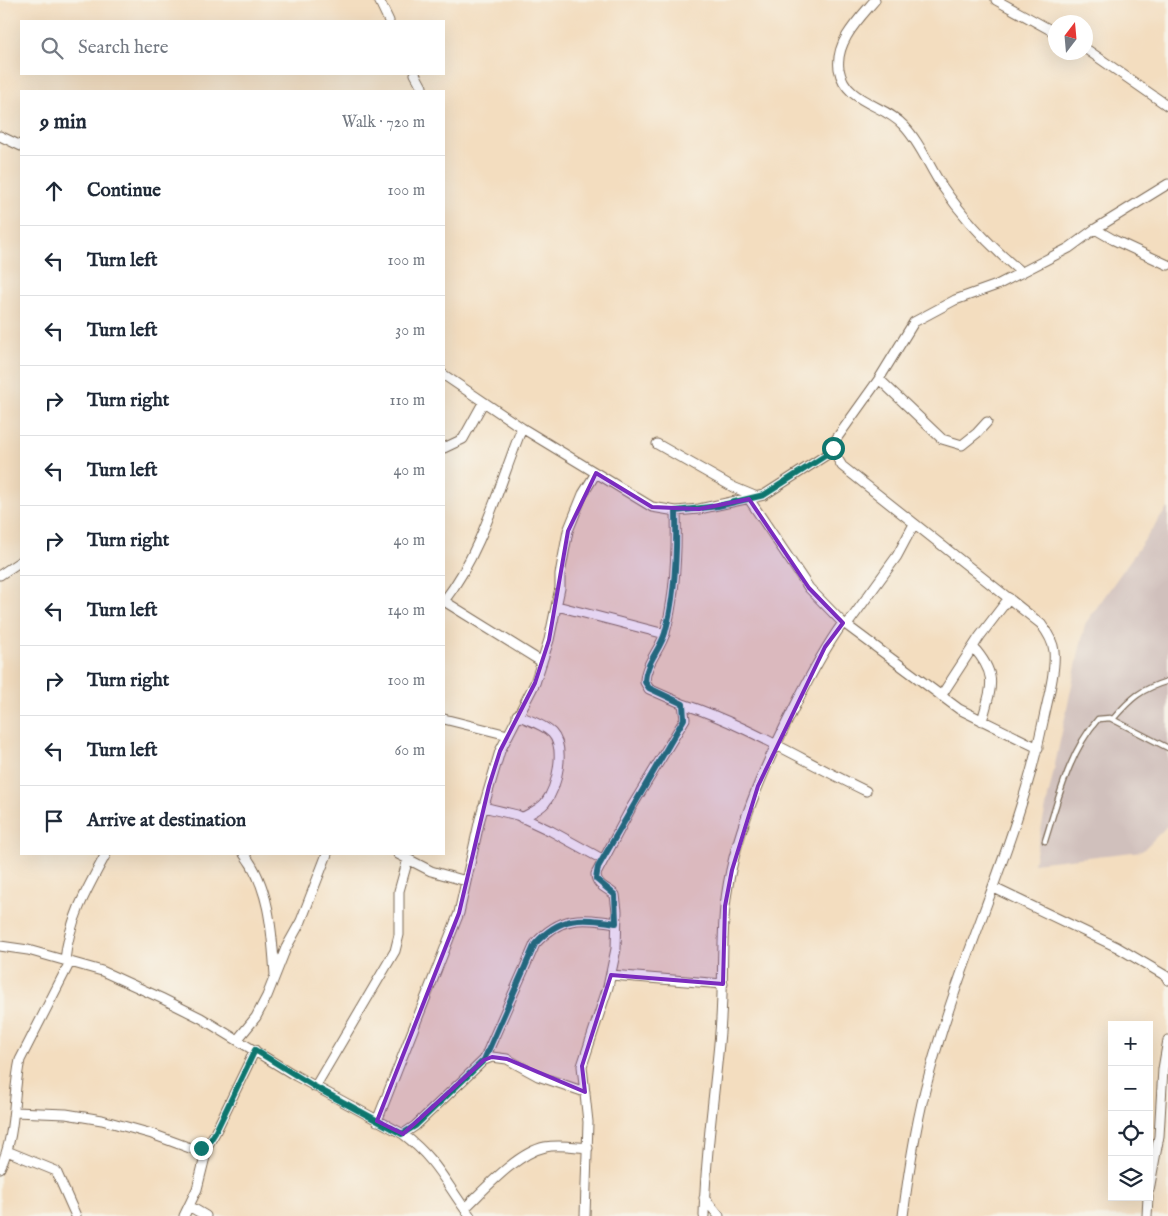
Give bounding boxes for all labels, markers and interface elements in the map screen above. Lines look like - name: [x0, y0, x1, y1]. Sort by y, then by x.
- north arrow: [1048, 15, 1093, 60]
- search box: [20, 20, 445, 75]
- icon: search: [38, 34, 66, 62]
- text: Search here: [78, 36, 169, 60]
- text: 9 min: [40, 109, 87, 136]
- text: Walk · 720 m: [342, 113, 425, 133]
- icon: ahead: [40, 177, 68, 205]
- text: Continue: [87, 179, 161, 203]
- text: 100 m: [388, 181, 425, 201]
- icon: left: [40, 247, 68, 275]
- text: Turn left: [87, 249, 158, 273]
- text: 100 m: [388, 251, 425, 271]
- icon: left: [40, 317, 68, 345]
- text: Turn left: [87, 319, 158, 343]
- text: 30 m: [395, 321, 425, 341]
- icon: right: [40, 387, 68, 415]
- text: Turn right: [87, 389, 169, 413]
- text: 110 m: [389, 391, 425, 411]
- route start: [822, 437, 845, 460]
- icon: left: [40, 457, 68, 485]
- text: Turn left: [87, 459, 158, 483]
- text: 40 m: [393, 461, 425, 481]
- icon: right: [40, 527, 68, 555]
- text: Turn right: [87, 529, 169, 553]
- text: 40 m: [393, 531, 425, 551]
- icon: left: [40, 597, 68, 625]
- text: Turn left: [87, 599, 158, 623]
- text: 140 m: [387, 601, 425, 621]
- icon: right: [40, 667, 68, 695]
- text: Turn right: [87, 669, 169, 693]
- text: 100 m: [388, 671, 425, 691]
- icon: left: [40, 737, 68, 765]
- text: Turn left: [87, 739, 158, 763]
- text: 60 m: [395, 741, 425, 761]
- icon: arrive: [40, 807, 68, 835]
- text: Arrive at destination: [87, 809, 246, 833]
- map controls: [1108, 1021, 1153, 1201]
- button: +: [1108, 1021, 1153, 1066]
- button: −: [1108, 1066, 1153, 1111]
- button: locate: [1108, 1111, 1153, 1156]
- route end: [190, 1137, 213, 1160]
- button: layers: [1108, 1156, 1153, 1201]

